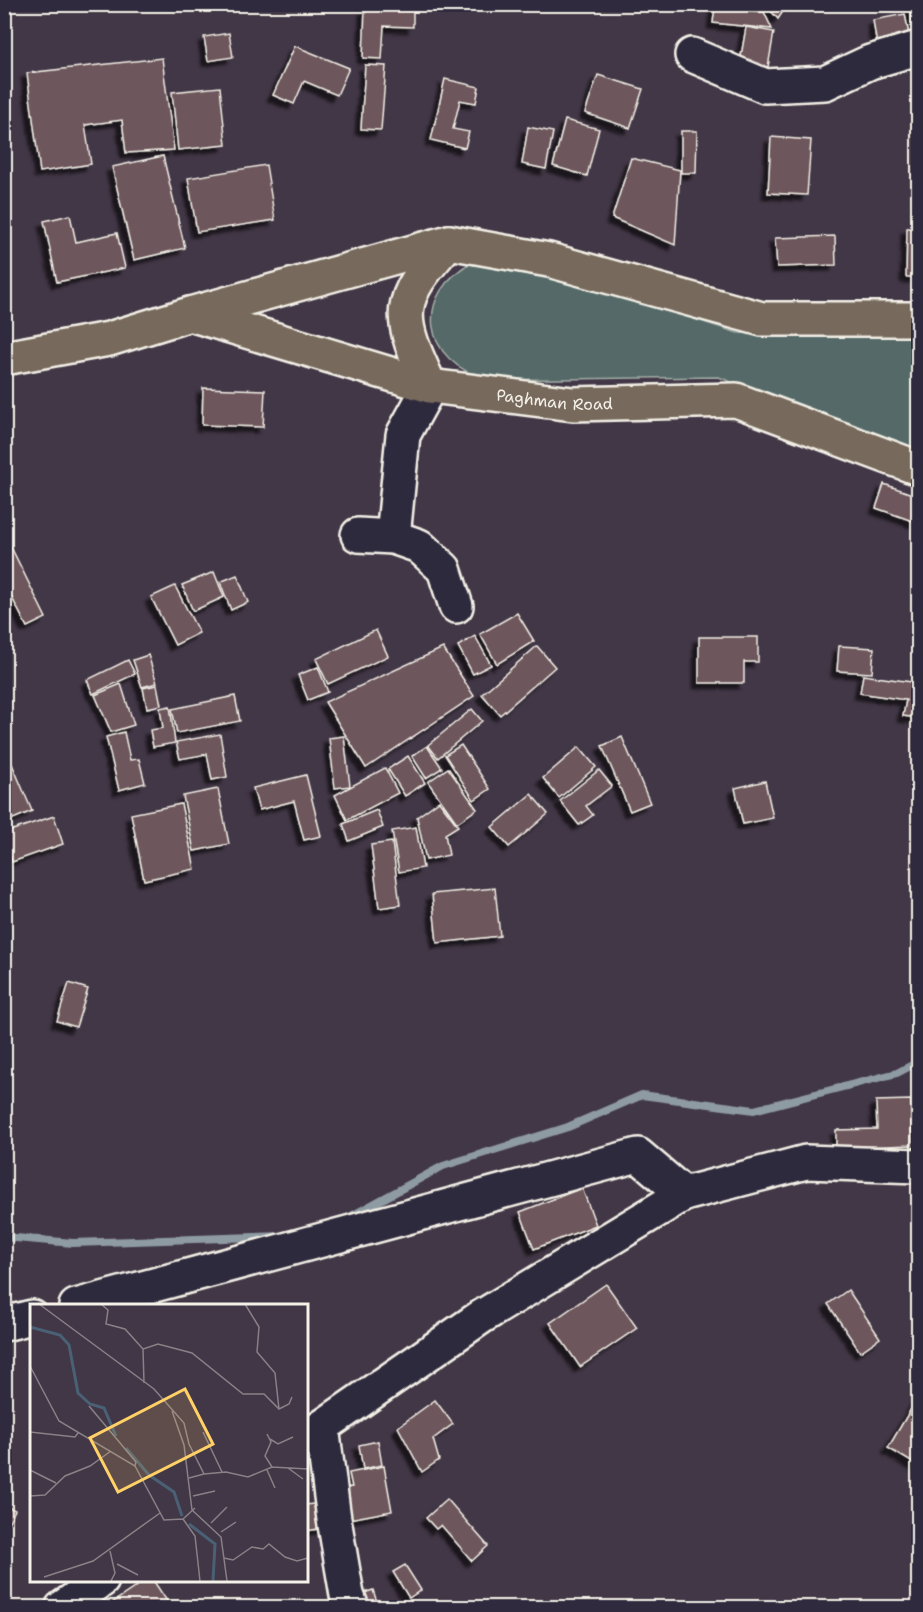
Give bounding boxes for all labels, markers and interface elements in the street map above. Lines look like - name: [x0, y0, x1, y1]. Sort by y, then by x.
- street label: Paghman Road: [495, 384, 613, 415]
- inset map: [30, 1304, 308, 1582]

